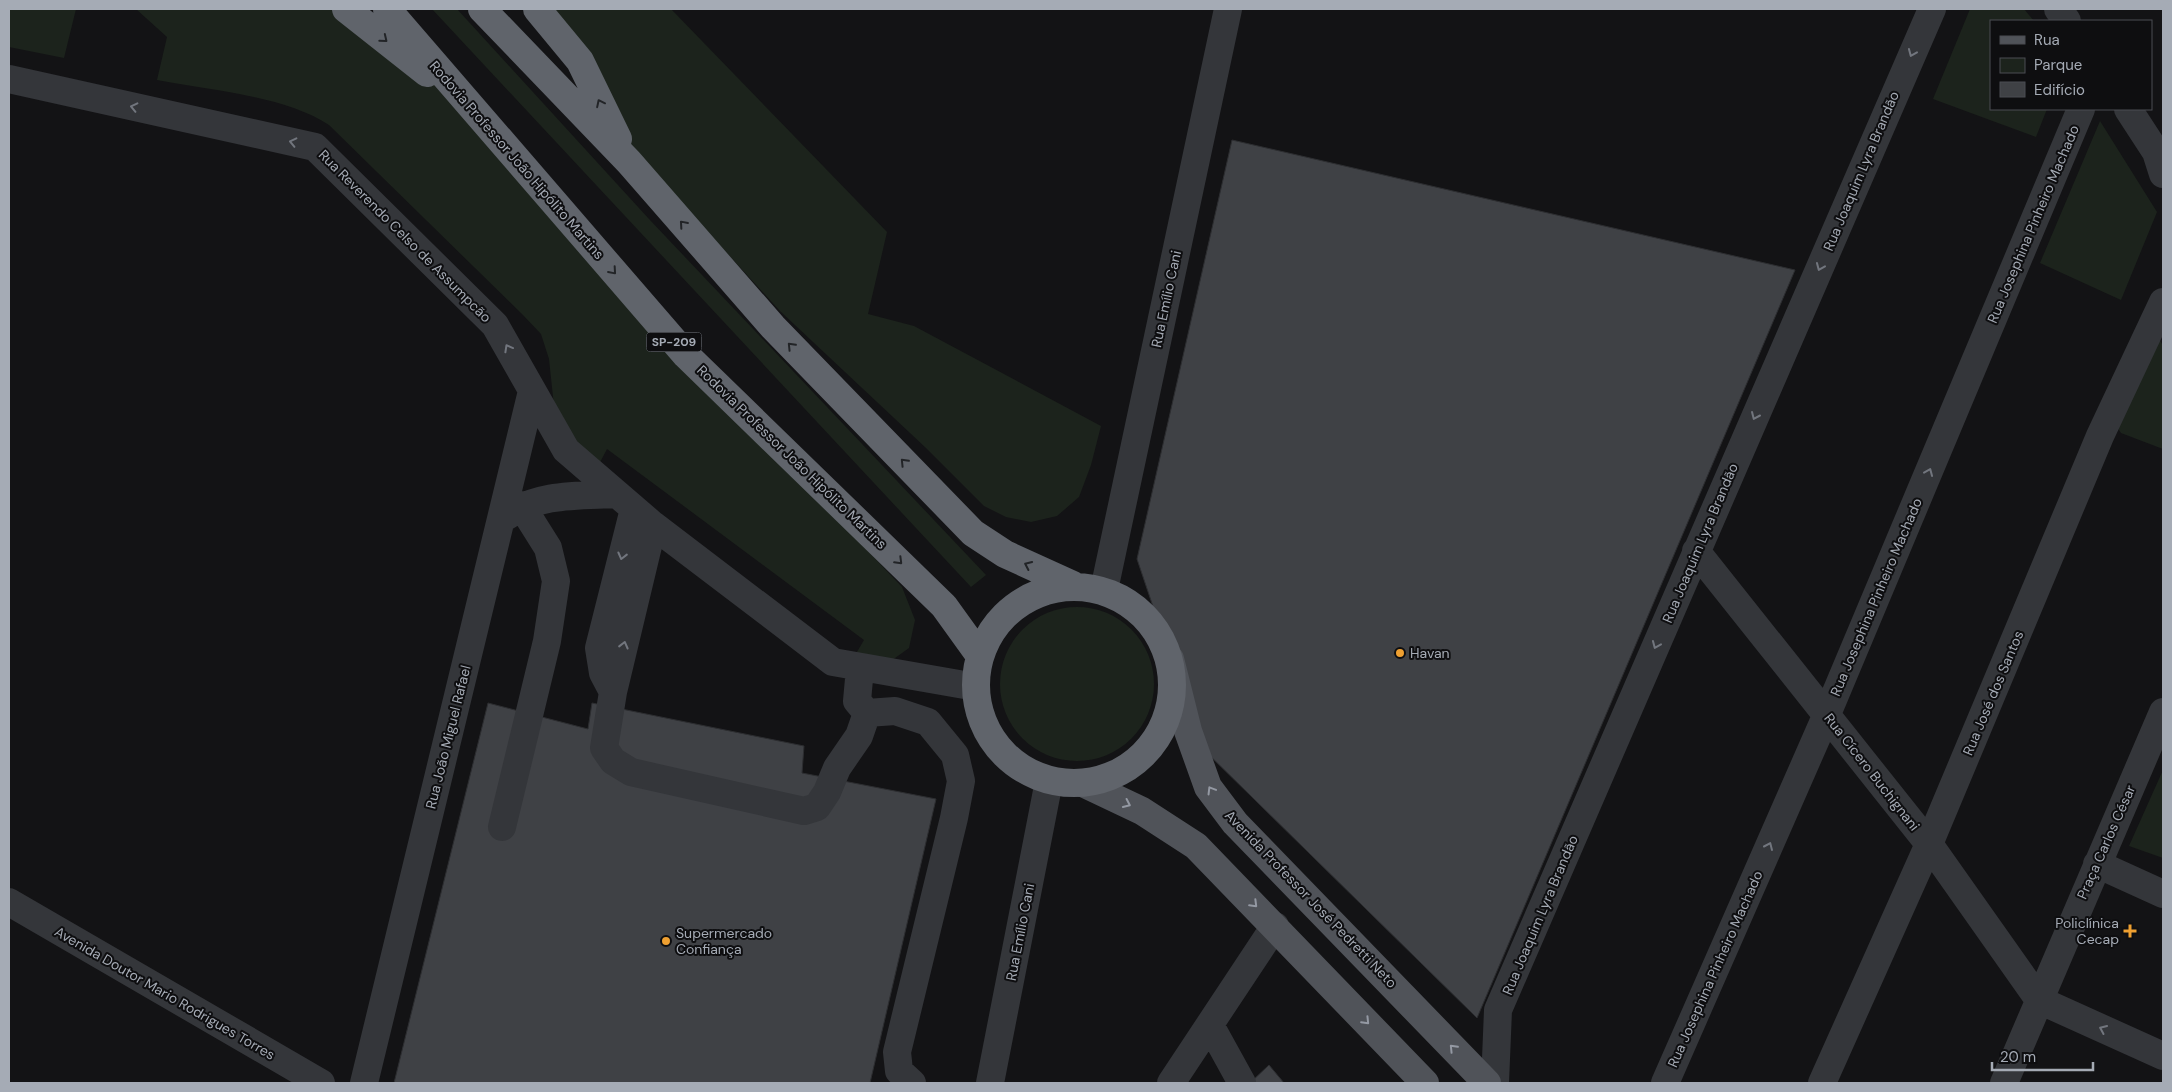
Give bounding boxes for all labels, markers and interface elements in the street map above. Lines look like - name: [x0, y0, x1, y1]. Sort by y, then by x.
- legend: [1990, 20, 2152, 110]
- text: Rua: [2034, 30, 2060, 50]
- one-way arrow: [378, 34, 387, 42]
- one-way arrow: [1908, 49, 1918, 57]
- text: Parque: [2034, 55, 2082, 75]
- street label: Rodovia Professor João Hipólito Martins: [426, 57, 608, 263]
- text: Edifício: [2034, 80, 2085, 100]
- street label: Rua Joaquim Lyra Brandão: [1819, 88, 1903, 254]
- one-way arrow: [596, 99, 606, 108]
- one-way arrow: [130, 102, 139, 113]
- street label: Rua Josephina Pinheiro Machado: [1983, 122, 2083, 326]
- one-way arrow: [288, 137, 297, 148]
- street label: Rua Reverendo Celso de Assumpcão: [315, 146, 495, 326]
- one-way arrow: [680, 221, 689, 230]
- street label: Rua Emílio Cani: [1147, 249, 1185, 349]
- one-way arrow: [1815, 262, 1826, 271]
- one-way arrow: [608, 265, 617, 274]
- road number: SP-209: [646, 332, 702, 352]
- one-way arrow: [788, 343, 797, 352]
- one-way arrow: [504, 345, 514, 354]
- street label: Rodovia Professor João Hipólito Martins: [693, 361, 891, 553]
- one-way arrow: [1751, 411, 1762, 420]
- one-way arrow: [901, 459, 910, 468]
- street label: Rua Joaquim Lyra Brandão: [1658, 460, 1742, 626]
- one-way arrow: [1923, 468, 1933, 476]
- street label: Rua Josephina Pinheiro Machado: [1826, 495, 1926, 699]
- one-way arrow: [617, 551, 628, 560]
- one-way arrow: [893, 556, 902, 565]
- one-way arrow: [1024, 561, 1033, 572]
- street label: Rua José dos Santos: [1959, 628, 2027, 758]
- one-way arrow: [618, 640, 629, 649]
- one-way arrow: [1651, 640, 1662, 649]
- place label: Havan: [1410, 644, 1450, 662]
- marker: Havan: [1394, 647, 1406, 659]
- street label: Rua João Miguel Rafael: [421, 663, 475, 811]
- street label: Rua Cícero Buchignani: [1820, 710, 1924, 834]
- street label: Praça Carlos César: [2073, 782, 2139, 902]
- one-way arrow: [1208, 786, 1218, 795]
- one-way arrow: [1122, 798, 1131, 808]
- street label: Avenida Professor José Pedretti Neto: [1221, 806, 1401, 992]
- street label: Rua Joaquim Lyra Brandão: [1498, 832, 1582, 998]
- one-way arrow: [1763, 842, 1774, 851]
- street label: Rua Josephina Pinheiro Machado: [1663, 868, 1767, 1070]
- street label: Rua Emílio Cani: [1002, 882, 1038, 982]
- one-way arrow: [1248, 899, 1257, 908]
- place label: Policlínica Cecap: [2055, 914, 2119, 948]
- street label: Avenida Doutor Mario Rodrigues Torres: [52, 922, 278, 1064]
- place label: Supermercado Confiança: [676, 924, 772, 958]
- marker: Policlínica Cecap: [2123, 924, 2137, 938]
- marker: Supermercado Confiança: [660, 935, 672, 947]
- one-way arrow: [1360, 1016, 1369, 1025]
- one-way arrow: [2099, 1024, 2108, 1035]
- scale bar: [1992, 1040, 2093, 1072]
- one-way arrow: [1450, 1045, 1459, 1054]
- text: 20 m: [2000, 1047, 2036, 1067]

